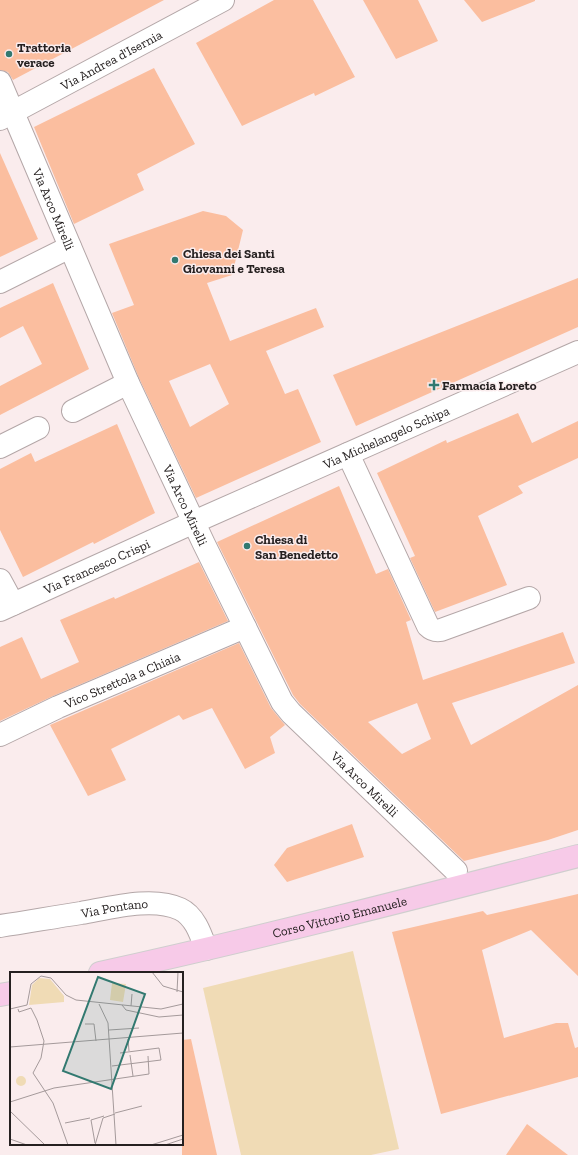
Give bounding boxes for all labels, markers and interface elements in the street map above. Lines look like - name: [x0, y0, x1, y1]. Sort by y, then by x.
- street label: Via Andrea d'Isernia: [57, 27, 165, 94]
- place label: Trattoria verace: [17, 40, 72, 70]
- marker: Trattoria verace: [4, 49, 14, 59]
- street label: Via Arco Mirelli: [29, 165, 78, 253]
- place label: Chiesa dei Santi Giovanni e Teresa: [183, 246, 285, 276]
- marker: Chiesa dei Santi Giovanni e Teresa: [170, 255, 180, 265]
- place label: Farmacia Loreto: [442, 378, 537, 393]
- marker: Farmacia Loreto: [429, 380, 439, 390]
- street label: Via Michelangelo Schipa: [320, 403, 452, 472]
- street label: Via Arco Mirelli: [159, 462, 211, 548]
- place label: Chiesa di San Benedetto: [255, 532, 338, 562]
- street label: Via Francesco Crispi: [40, 536, 153, 598]
- marker: Chiesa di San Benedetto: [242, 541, 252, 551]
- street label: Vico Strettola a Chiaia: [61, 648, 183, 712]
- street label: Via Arco Mirelli: [327, 748, 402, 820]
- street label: Corso Vittorio Emanuele: [271, 893, 408, 941]
- street label: Via Pontano: [79, 896, 149, 921]
- inset map: [10, 972, 183, 1145]

